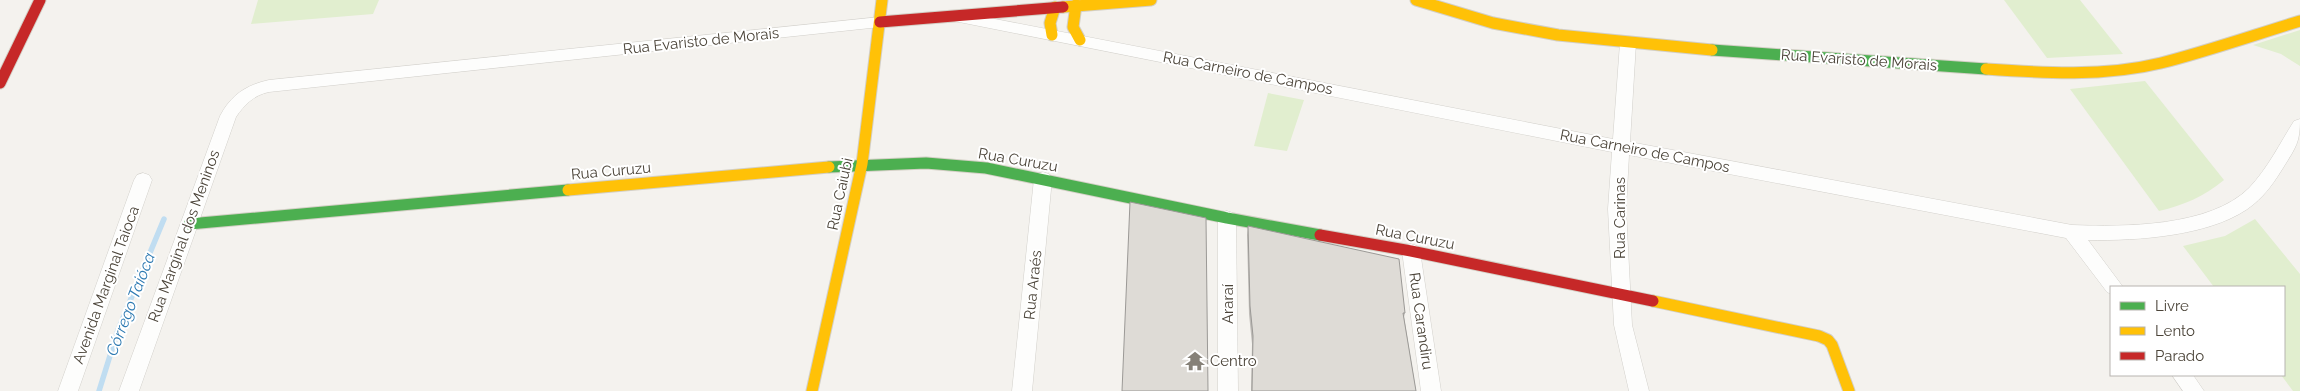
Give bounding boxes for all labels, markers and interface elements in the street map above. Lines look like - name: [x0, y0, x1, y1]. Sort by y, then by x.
- street label: Rua Evaristo de Morais: [622, 24, 780, 58]
- street label: Rua Evaristo de Morais: [1780, 46, 1938, 74]
- street label: Rua Carneiro de Campos: [1162, 48, 1334, 98]
- street label: Rua Carneiro de Campos: [1559, 126, 1731, 176]
- street label: Rua Curuzu: [977, 144, 1059, 176]
- street label: Rua Marginal dos Meninos: [144, 147, 224, 325]
- street label: Rua Caiubi: [824, 156, 856, 232]
- street label: Rua Curuzu: [570, 159, 652, 183]
- street label: Rua Carinas: [1611, 177, 1629, 259]
- street label: Avenida Marginal Taioca: [69, 204, 143, 366]
- street label: Rua Curuzu: [1374, 221, 1456, 254]
- street label: Rua Araés: [1020, 249, 1046, 321]
- water label: Córrego Taióca: [102, 250, 159, 358]
- street label: Rua Carandiru: [1405, 271, 1437, 371]
- street label: Araraí: [1219, 283, 1237, 324]
- legend: [2110, 286, 2285, 376]
- text: Livre: [2155, 297, 2189, 315]
- text: Lento: [2155, 322, 2195, 340]
- text: Parado: [2155, 347, 2204, 365]
- temple icon: Centro: [1184, 350, 1206, 372]
- place label: Centro: [1210, 352, 1257, 370]

